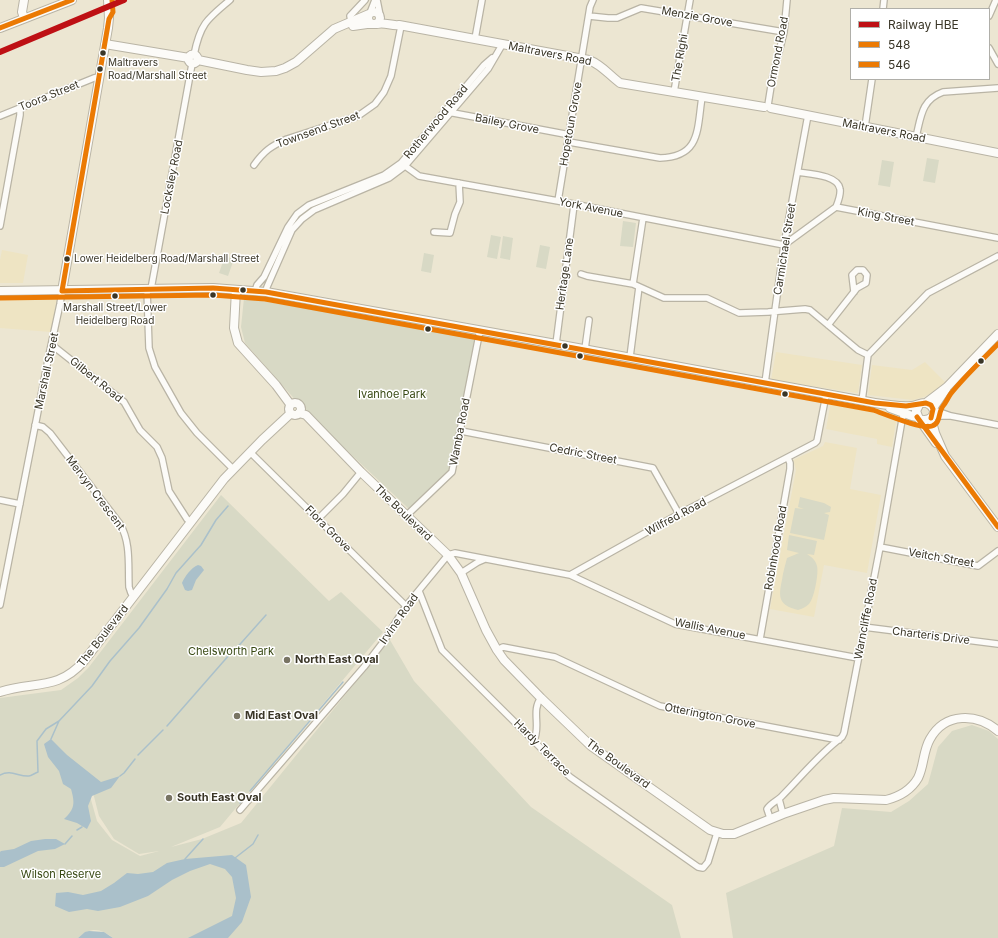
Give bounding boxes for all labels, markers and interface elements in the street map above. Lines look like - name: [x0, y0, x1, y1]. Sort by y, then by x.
- street label: Menzie Grove: [660, 4, 734, 30]
- legend: [850, 8, 990, 80]
- street label: Ormond Road: [765, 15, 791, 89]
- text: Railway HBE: [888, 17, 959, 32]
- street label: The Righi: [669, 33, 691, 83]
- text: 548: [888, 37, 910, 52]
- street label: Maltravers Road: [507, 39, 593, 69]
- unlabelled marker: [98, 48, 108, 58]
- place label: Maltravers Road/Marshall Street: [108, 57, 207, 80]
- text: 546: [888, 57, 911, 72]
- marker: Maltravers Road/Marshall Street: [95, 64, 105, 74]
- street label: Toora Street: [17, 78, 81, 114]
- street label: Hopetoun Grove: [557, 81, 585, 167]
- street label: Rotherwood Road: [401, 82, 471, 162]
- street label: Townsend Street: [275, 109, 361, 151]
- street label: Bailey Grove: [474, 111, 540, 137]
- street label: Maltravers Road: [841, 116, 927, 146]
- street label: Locksley Road: [158, 139, 186, 215]
- street label: York Avenue: [558, 195, 624, 221]
- street label: Carmichael Street: [771, 202, 799, 296]
- street label: King Street: [856, 205, 916, 229]
- street label: Heritage Lane: [553, 237, 577, 311]
- place label: Lower Heidelberg Road/Marshall Street: [74, 253, 259, 265]
- marker: Lower Heidelberg Road/Marshall Street: [62, 254, 72, 264]
- unlabelled marker: [238, 285, 248, 295]
- unlabelled marker: [208, 290, 218, 300]
- marker: Marshall Street/Lower Heidelberg Road: [110, 291, 120, 301]
- place label: Marshall Street/Lower Heidelberg Road: [63, 302, 167, 326]
- unlabelled marker: [423, 324, 433, 334]
- street label: Marshall Street: [32, 331, 62, 411]
- unlabelled marker: [560, 341, 570, 351]
- unlabelled marker: [575, 351, 585, 361]
- street label: Gilbert Road: [67, 355, 125, 405]
- unlabelled marker: [976, 356, 986, 366]
- park label: Ivanhoe Park: [358, 388, 426, 402]
- unlabelled marker: [780, 389, 790, 399]
- street label: Wamba Road: [447, 397, 473, 467]
- street label: Cedric Street: [548, 441, 618, 467]
- street label: Mervyn Crescent: [63, 453, 127, 533]
- street label: The Boulevard: [371, 482, 435, 544]
- street label: Wilfred Road: [643, 495, 709, 539]
- street label: Flora Grove: [302, 503, 354, 555]
- street label: Robinhood Road: [762, 505, 790, 591]
- street label: Veitch Street: [907, 546, 975, 570]
- street label: Warncliffe Road: [852, 577, 880, 661]
- street label: Irvine Road: [377, 591, 421, 647]
- street label: The Boulevard: [75, 602, 131, 670]
- street label: Wallis Avenue: [673, 616, 747, 642]
- street label: Charteris Drive: [891, 625, 971, 647]
- park label: Chelsworth Park: [188, 645, 274, 659]
- place label: North East Oval: [295, 653, 379, 667]
- marker: North East Oval: [282, 655, 292, 665]
- street label: Otterington Grove: [663, 701, 757, 731]
- place label: Mid East Oval: [245, 709, 318, 723]
- marker: Mid East Oval: [232, 711, 242, 721]
- street label: Hardy Terrace: [511, 717, 573, 779]
- street label: The Boulevard: [584, 737, 652, 791]
- place label: South East Oval: [177, 791, 261, 805]
- marker: South East Oval: [164, 793, 174, 803]
- park label: Wilson Reserve: [21, 868, 101, 882]

